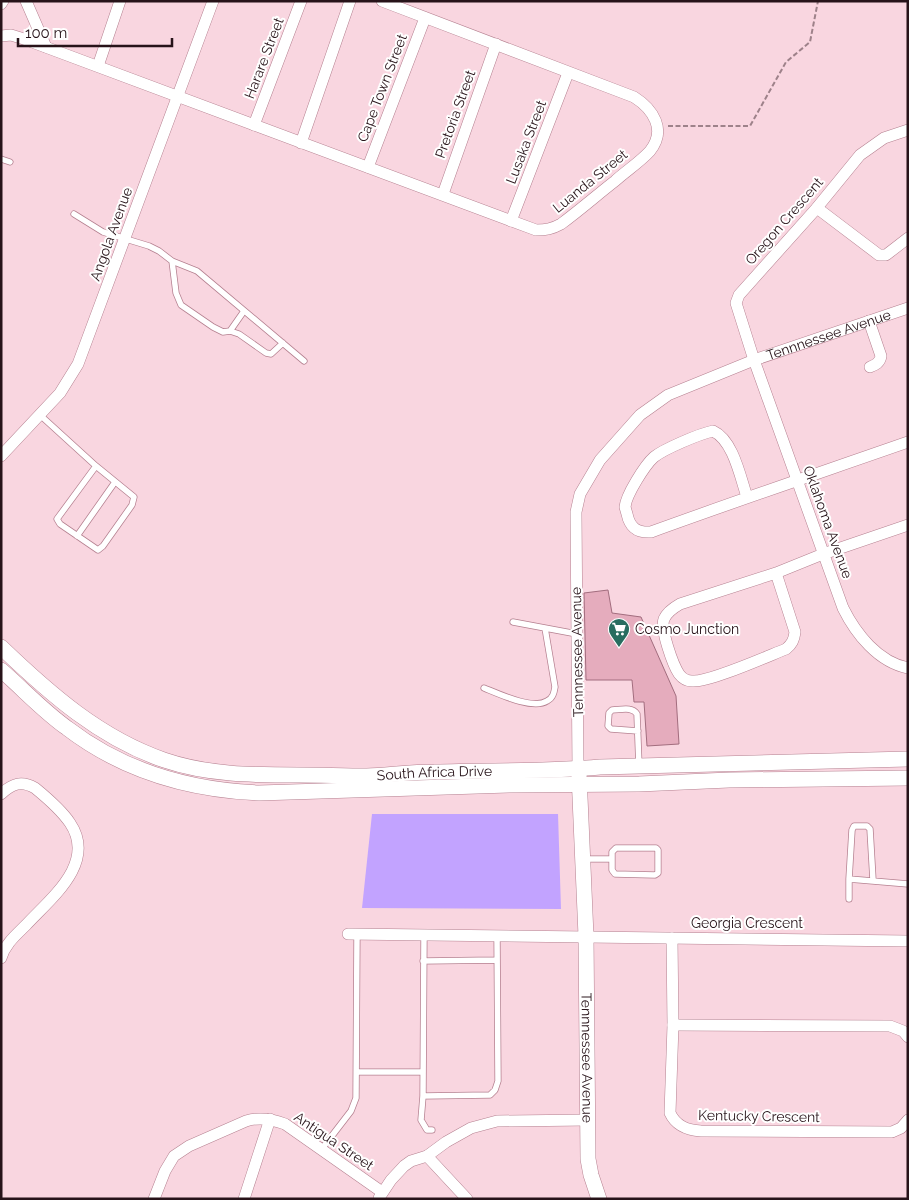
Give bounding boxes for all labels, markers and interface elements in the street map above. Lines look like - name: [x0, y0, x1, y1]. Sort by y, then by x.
- scale bar: [18, 15, 171, 47]
- street label: Harare Street: [241, 15, 287, 101]
- text: 100 m: [25, 24, 67, 42]
- street label: Cape Town Street: [354, 32, 410, 144]
- street label: Pretoria Street: [432, 68, 478, 160]
- street label: Lusaka Street: [503, 98, 549, 186]
- street label: Luanda Street: [550, 146, 631, 216]
- street label: Oregon Crescent: [742, 174, 826, 268]
- street label: Angola Avenue: [87, 185, 135, 283]
- street label: Tennnessee Avenue: [764, 306, 893, 363]
- street label: Oklahoma Avenue: [800, 464, 856, 580]
- street label: Tennnessee Avenue: [568, 587, 586, 717]
- supermarket icon: Cosmo Junction: [607, 617, 631, 648]
- place label: Cosmo Junction: [635, 621, 739, 637]
- street label: South Africa Drive: [376, 763, 492, 783]
- street label: Georgia Crescent: [691, 915, 803, 931]
- street label: Tennnessee Avenue: [579, 993, 596, 1123]
- street label: Kentucky Crescent: [698, 1107, 820, 1125]
- street label: Antigua Street: [291, 1109, 377, 1174]

